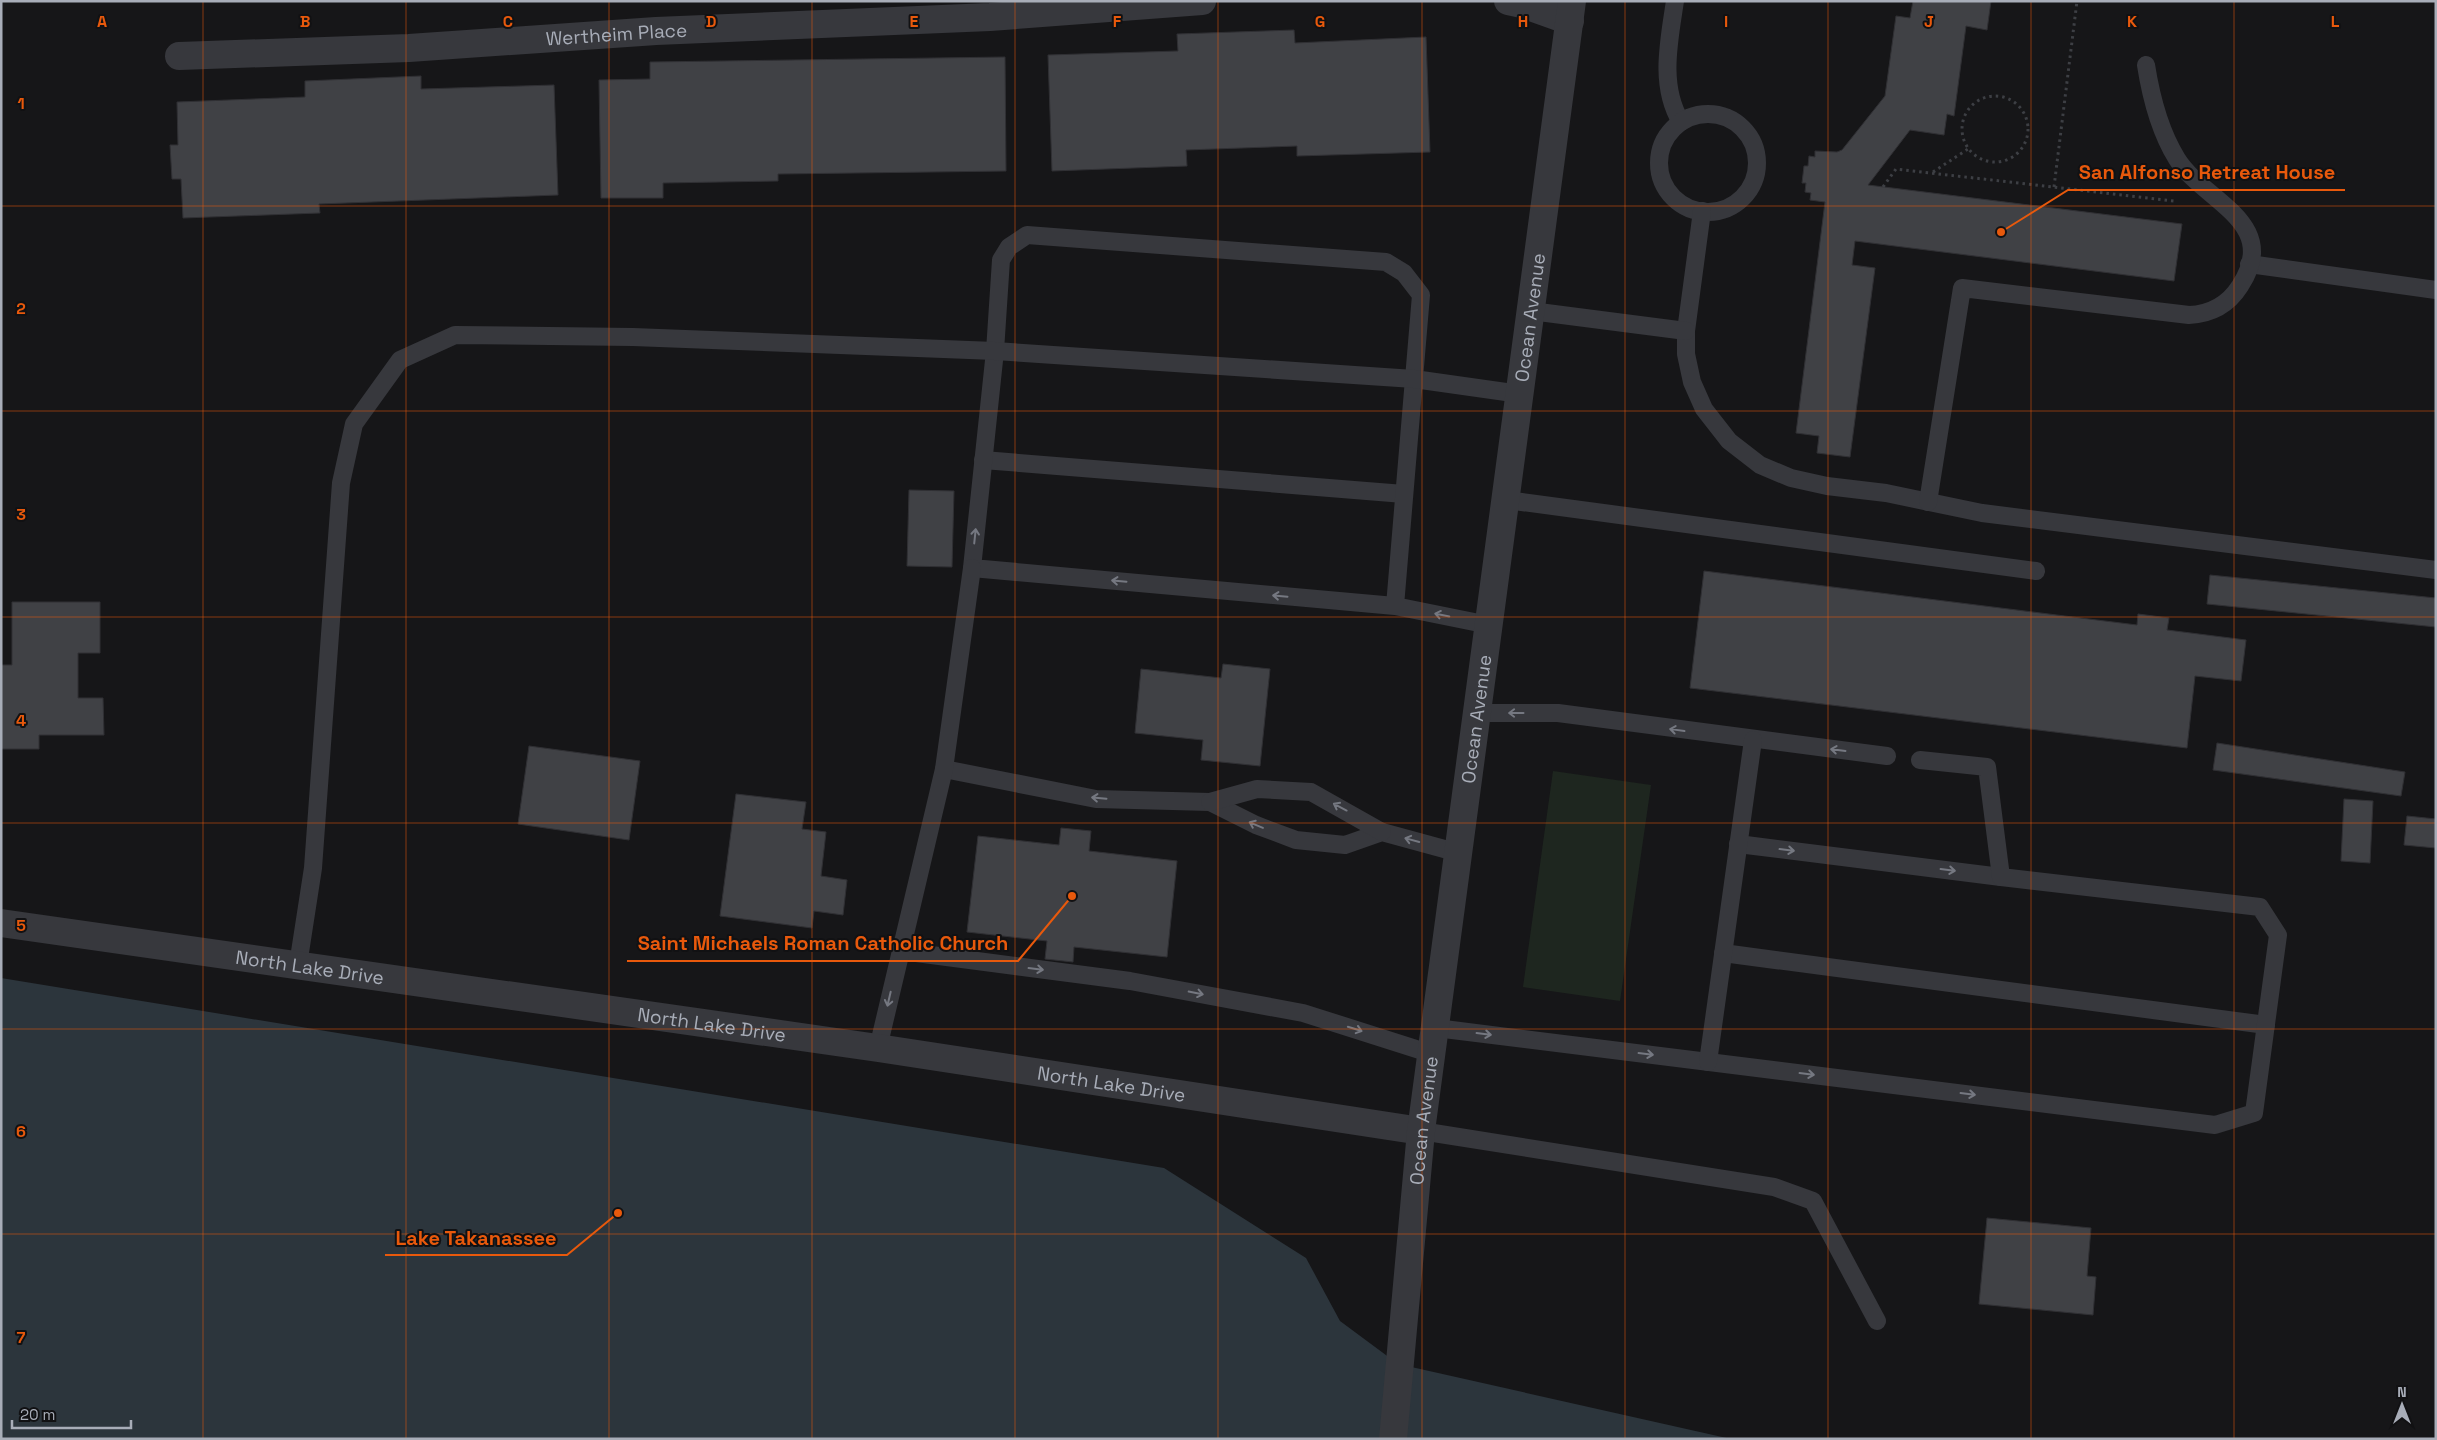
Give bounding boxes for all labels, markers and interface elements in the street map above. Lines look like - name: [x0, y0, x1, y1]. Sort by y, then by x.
- text: A: [97, 11, 107, 32]
- text: B: [300, 11, 310, 32]
- text: C: [503, 11, 513, 32]
- text: D: [706, 11, 716, 32]
- text: E: [910, 11, 919, 32]
- text: F: [1113, 11, 1122, 32]
- text: G: [1315, 11, 1325, 32]
- text: H: [1518, 11, 1528, 32]
- text: I: [1724, 11, 1728, 32]
- text: J: [1924, 11, 1934, 32]
- text: K: [2127, 11, 2137, 32]
- text: L: [2331, 11, 2340, 32]
- street label: Wertheim Place: [545, 18, 688, 52]
- text: 1: [17, 93, 25, 114]
- callout: San Alfonso Retreat House: [2068, 155, 2345, 190]
- text: San Alfonso Retreat House: [2079, 159, 2335, 185]
- street label: Ocean Avenue: [1509, 252, 1551, 384]
- text: 2: [16, 298, 26, 319]
- text: 3: [16, 504, 26, 525]
- one-way arrow: [970, 528, 980, 544]
- one-way arrow: [1111, 576, 1127, 586]
- one-way arrow: [1273, 591, 1289, 601]
- one-way arrow: [1434, 610, 1450, 620]
- street label: Ocean Avenue: [1456, 653, 1498, 785]
- one-way arrow: [1508, 708, 1524, 718]
- text: 4: [16, 710, 26, 731]
- one-way arrow: [1669, 724, 1685, 734]
- one-way arrow: [1831, 745, 1847, 755]
- one-way arrow: [1091, 794, 1107, 803]
- one-way arrow: [1333, 802, 1348, 812]
- one-way arrow: [1249, 819, 1264, 829]
- one-way arrow: [1405, 835, 1421, 844]
- one-way arrow: [1778, 845, 1794, 855]
- one-way arrow: [1939, 865, 1955, 875]
- text: 5: [16, 915, 26, 936]
- callout: Saint Michaels Roman Catholic Church: [627, 926, 1018, 961]
- text: Saint Michaels Roman Catholic Church: [638, 930, 1008, 956]
- street label: North Lake Drive: [234, 945, 386, 990]
- one-way arrow: [1028, 964, 1044, 974]
- one-way arrow: [1188, 989, 1204, 999]
- one-way arrow: [884, 990, 893, 1006]
- street label: North Lake Drive: [636, 1002, 788, 1048]
- one-way arrow: [1346, 1025, 1362, 1035]
- one-way arrow: [1476, 1029, 1492, 1039]
- one-way arrow: [1637, 1049, 1653, 1059]
- street label: Ocean Avenue: [1404, 1054, 1444, 1186]
- street label: North Lake Drive: [1036, 1061, 1187, 1108]
- one-way arrow: [1799, 1069, 1815, 1079]
- one-way arrow: [1960, 1089, 1976, 1099]
- text: 6: [16, 1121, 26, 1142]
- callout: Lake Takanassee: [385, 1220, 567, 1255]
- text: Lake Takanassee: [395, 1225, 557, 1251]
- text: 7: [17, 1327, 26, 1348]
- north arrow: [2377, 1380, 2427, 1430]
- text: N: [2397, 1383, 2407, 1401]
- scale bar: [12, 1398, 131, 1430]
- text: 20 m: [20, 1405, 55, 1424]

